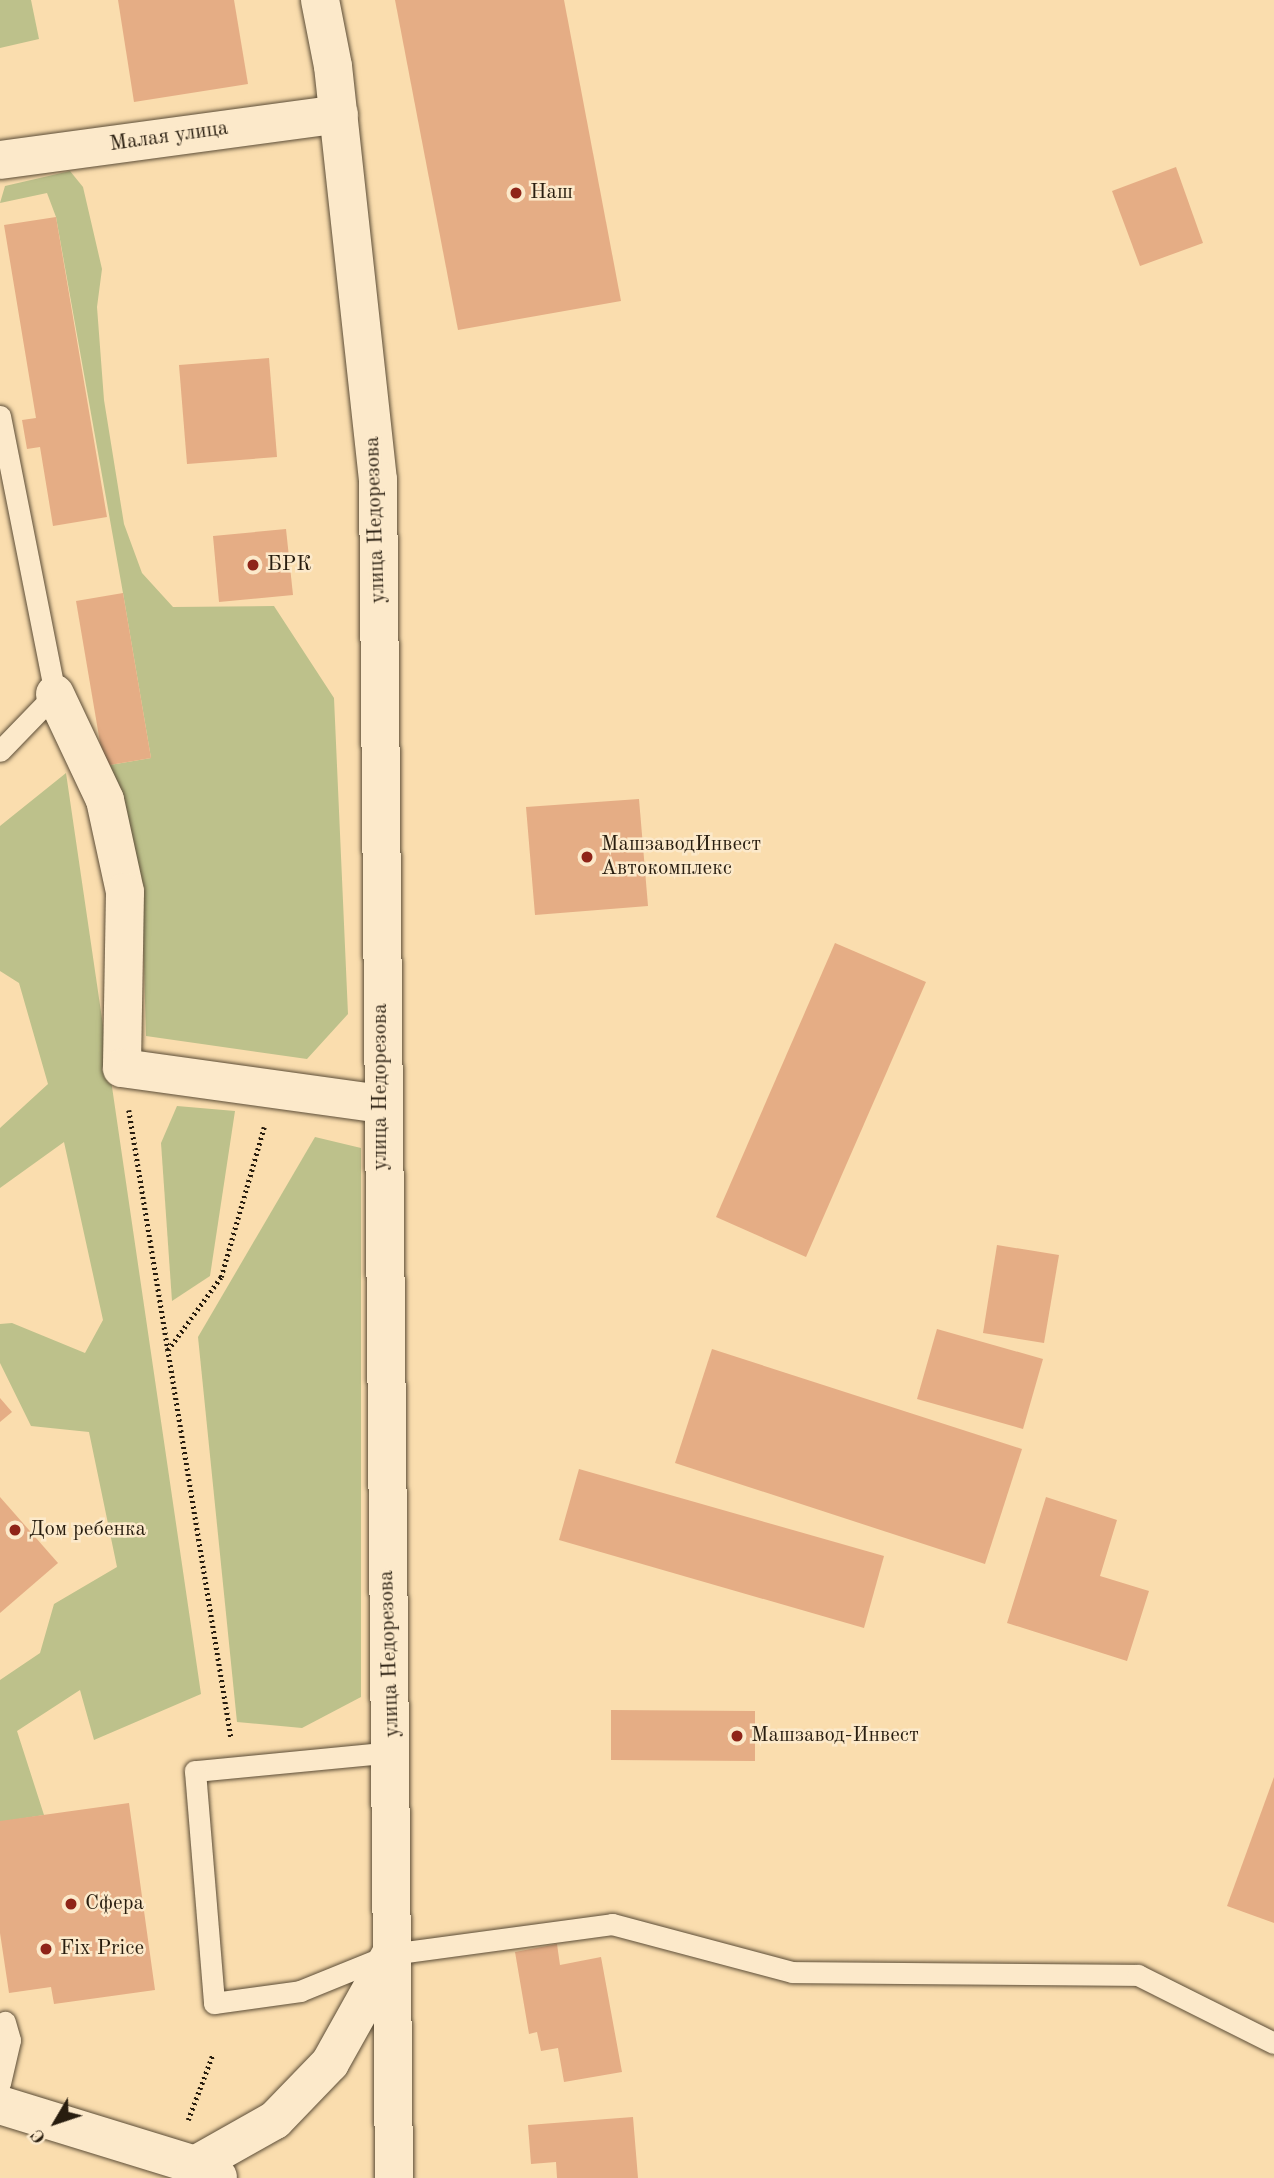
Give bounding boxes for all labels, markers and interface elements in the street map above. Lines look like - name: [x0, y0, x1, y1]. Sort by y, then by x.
- street label: Малая улица: [108, 116, 230, 158]
- place label: Наш: [530, 180, 573, 206]
- marker: Наш: [508, 185, 524, 201]
- street label: улица Недорезова: [360, 436, 392, 604]
- place label: БРК: [267, 552, 311, 578]
- marker: БРК: [245, 557, 261, 573]
- place label: МашзаводИнвест Автокомплекс: [601, 832, 761, 882]
- marker: МашзаводИнвест Автокомплекс: [579, 849, 595, 865]
- street label: улица Недорезова: [368, 1003, 394, 1171]
- place label: Дом ребенка: [29, 1517, 146, 1543]
- marker: Дом ребенка: [7, 1522, 23, 1538]
- street label: улица Недорезова: [374, 1570, 406, 1738]
- place label: Машзавод-Инвест: [751, 1723, 919, 1749]
- marker: Машзавод-Инвест: [729, 1728, 745, 1744]
- place label: Сфера: [85, 1891, 144, 1917]
- marker: Сфера: [63, 1896, 79, 1912]
- place label: Fix Price: [60, 1936, 144, 1962]
- marker: Fix Price: [38, 1941, 54, 1957]
- north arrow: [21, 2087, 91, 2157]
- text: С: [28, 2125, 51, 2146]

